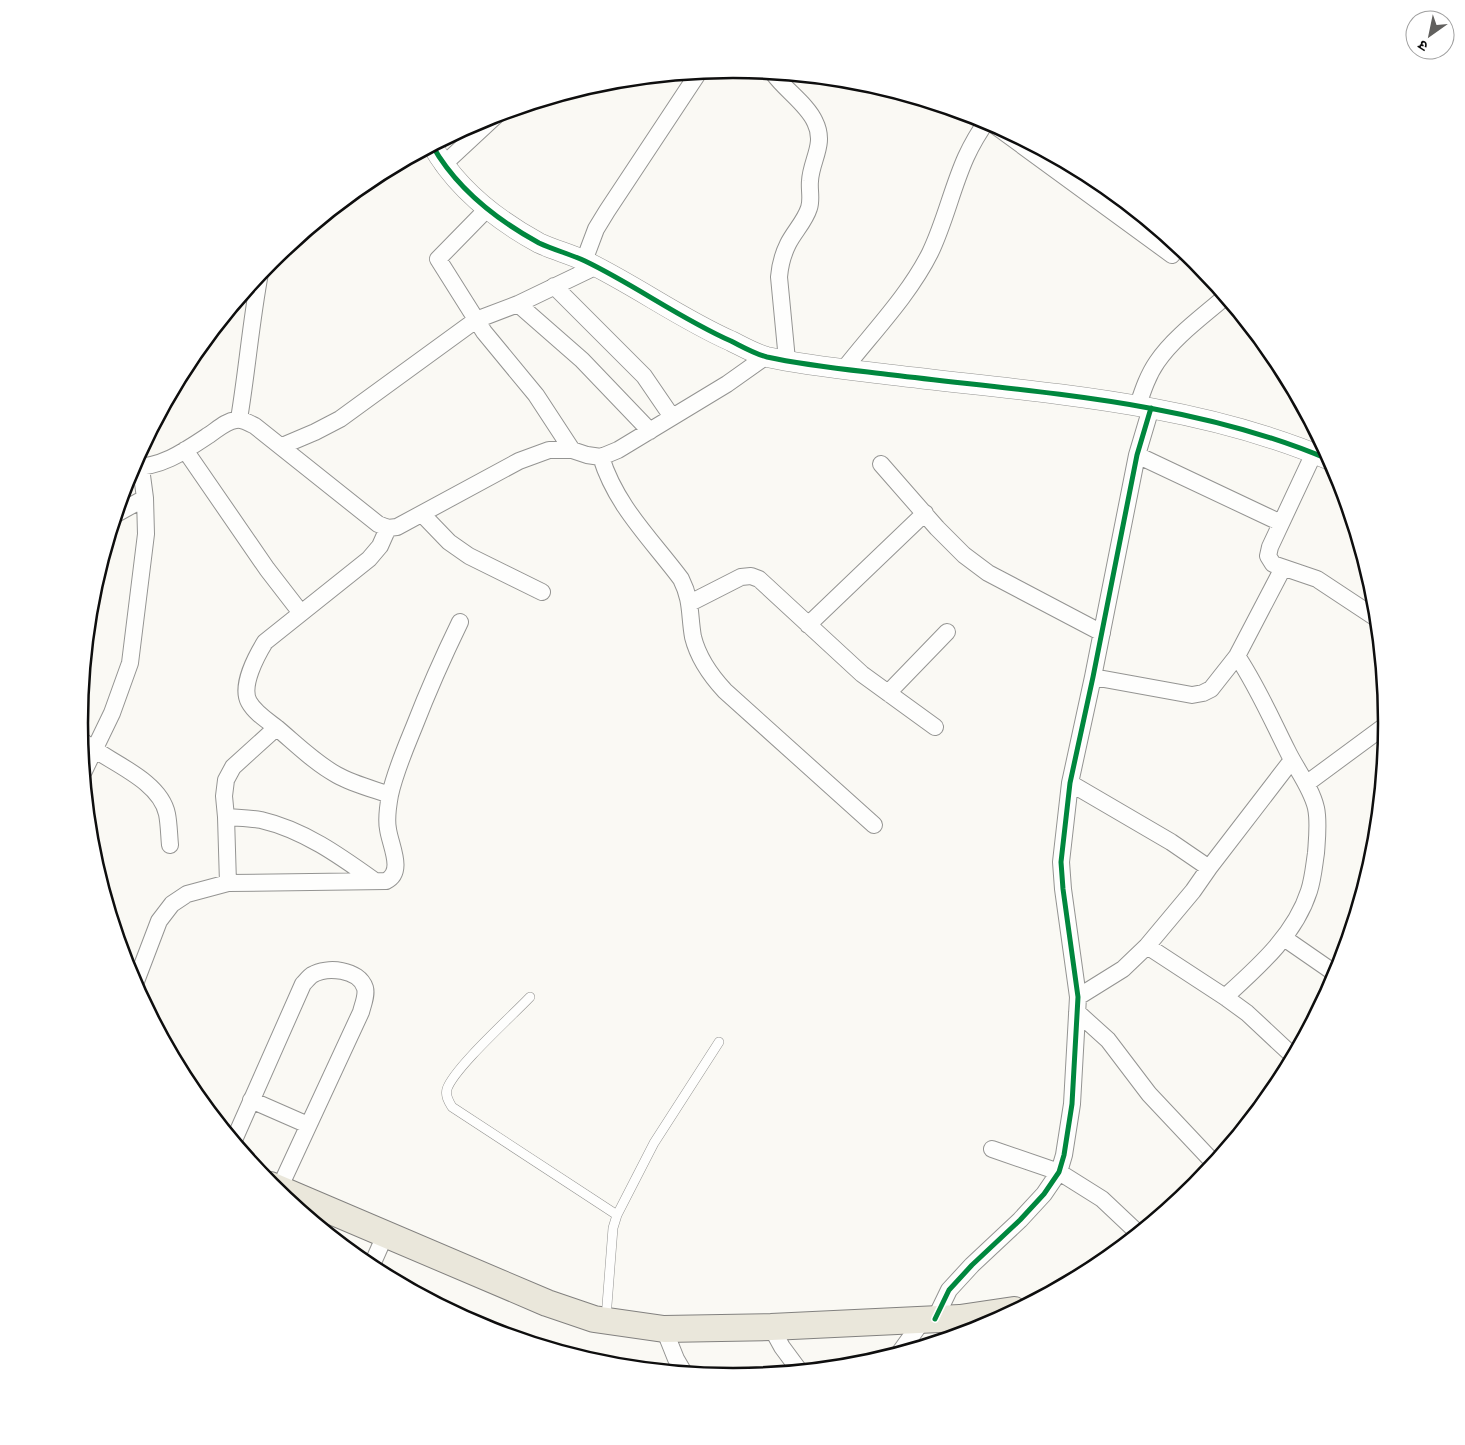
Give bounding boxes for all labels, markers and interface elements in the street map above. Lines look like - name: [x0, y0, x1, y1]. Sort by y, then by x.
- north arrow: [1405, 10, 1455, 60]
- text: उ: [1413, 36, 1431, 57]

